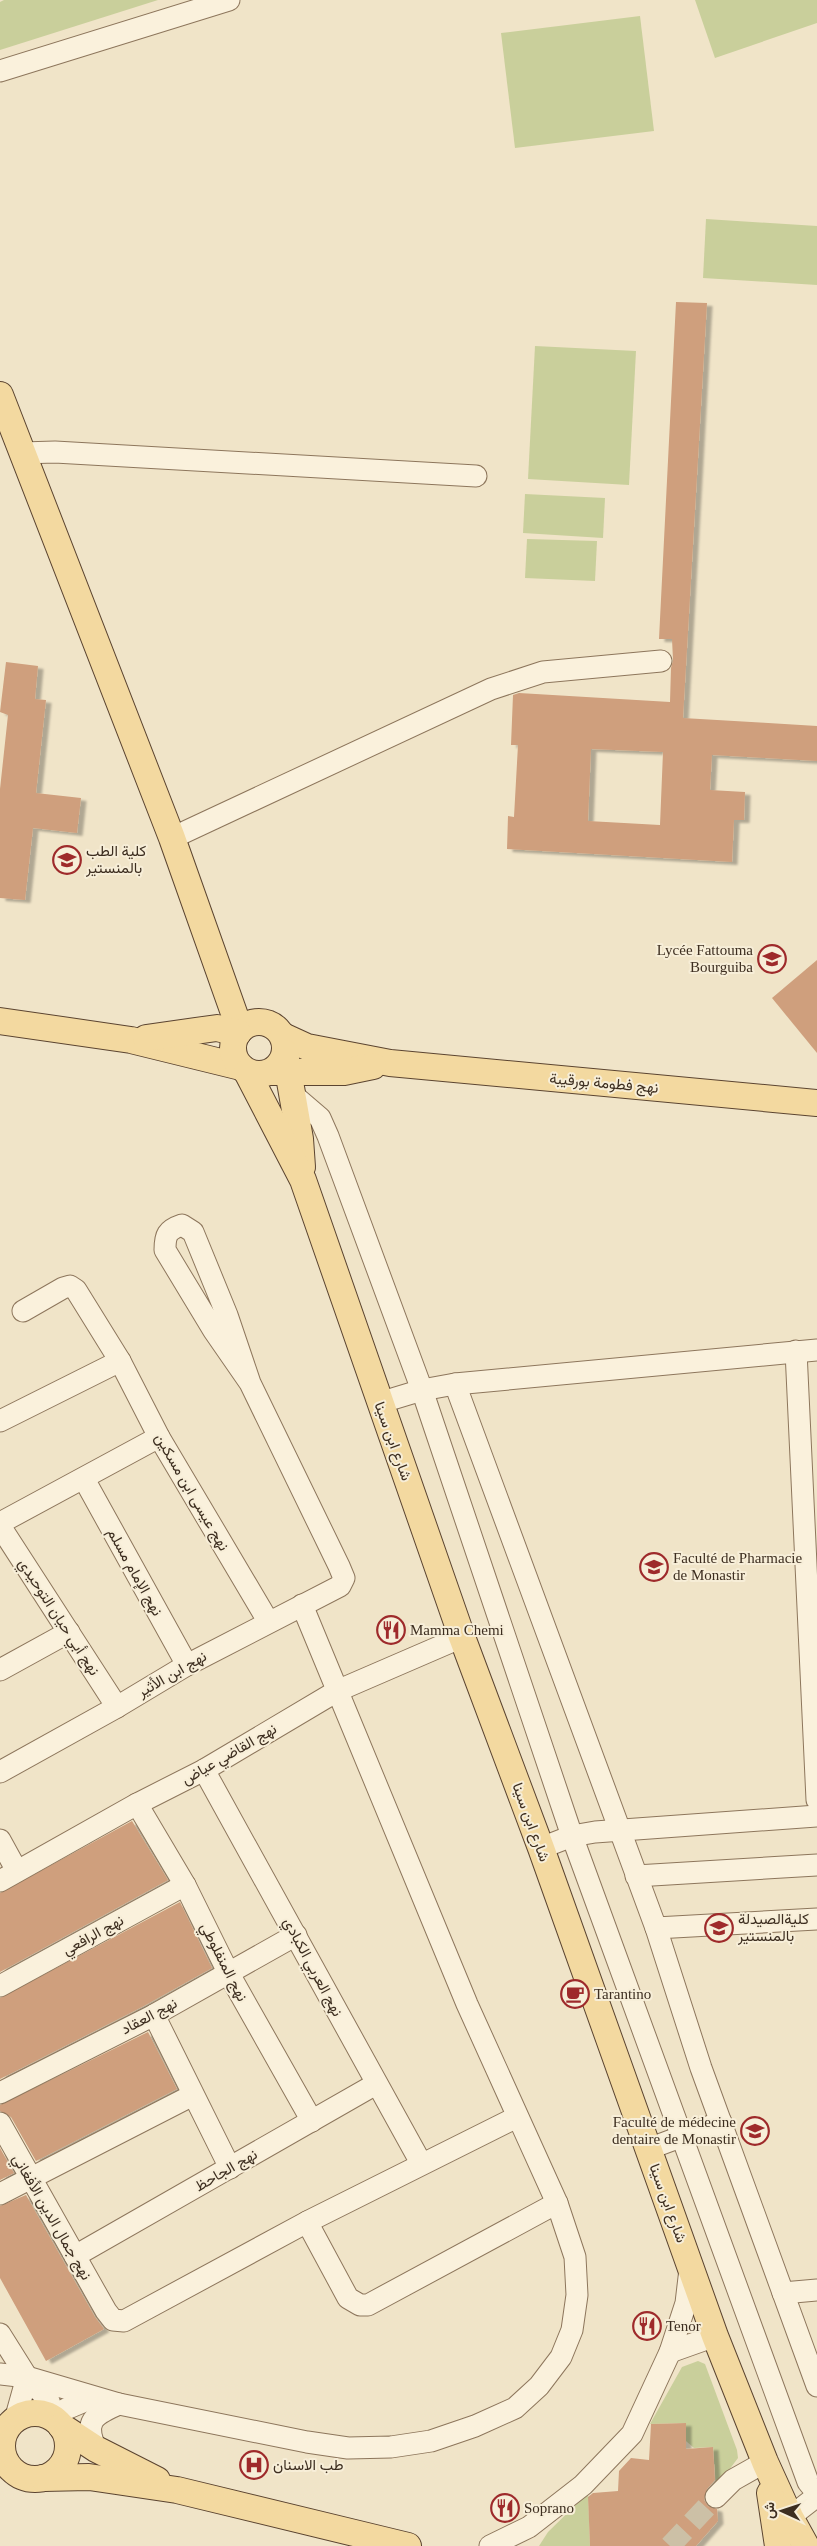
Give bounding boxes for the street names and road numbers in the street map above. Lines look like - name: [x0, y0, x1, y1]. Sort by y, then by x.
- street label: نهج فطومة بورقيبة: [549, 1070, 659, 1099]
- street label: شارع ابن سينا: [369, 1399, 415, 1484]
- street label: نهج عيسى ابن مسكين: [149, 1430, 232, 1555]
- street label: نهج الإمام مسلم: [102, 1526, 166, 1620]
- street label: نهج أبي حيان التوحيدي: [11, 1556, 103, 1681]
- street label: نهج ابن الأثير: [133, 1647, 211, 1703]
- street label: نهج القاضي عياض: [179, 1720, 282, 1792]
- street label: شارع ابن سينا: [507, 1780, 553, 1865]
- street label: نهج الرافعي: [60, 1912, 129, 1963]
- street label: نهج العربي الكبادي: [276, 1915, 346, 2021]
- street label: نهج المنفلوطي: [193, 1920, 251, 2006]
- street label: نهج العقاد: [118, 1995, 181, 2040]
- street label: نهج الجاحظ: [192, 2146, 261, 2197]
- street label: نهج جمال الدين الأفغاني: [5, 2151, 95, 2285]
- street label: شارع ابن سينا: [644, 2161, 690, 2246]

